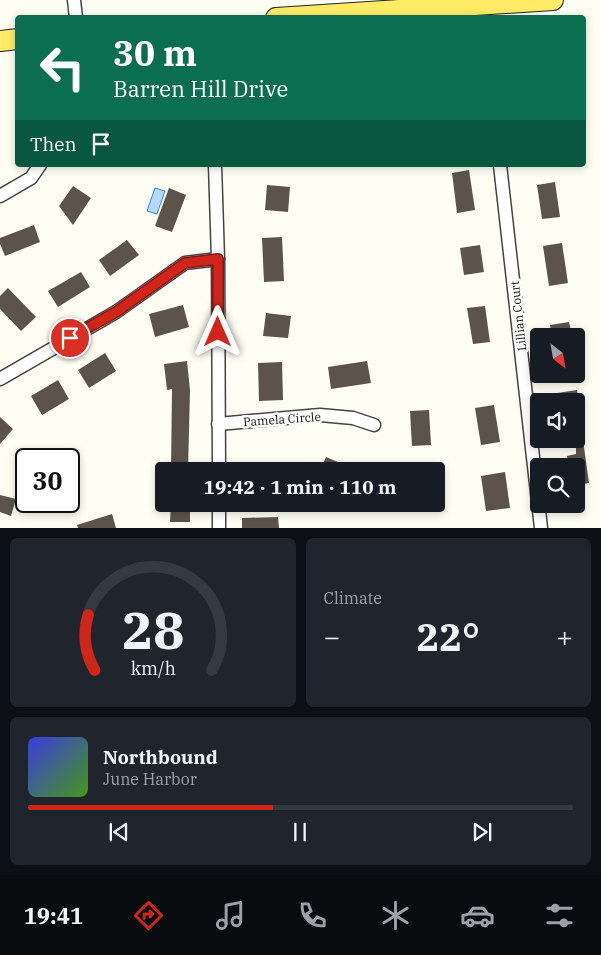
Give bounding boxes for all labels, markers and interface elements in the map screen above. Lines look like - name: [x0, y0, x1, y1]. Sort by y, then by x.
- text: 30 m: [113, 30, 197, 76]
- icon: left: [30, 35, 95, 100]
- text: Barren Hill Drive: [113, 74, 288, 103]
- icon: arrive: [87, 130, 115, 158]
- text: Then: [30, 132, 77, 156]
- street label: Lillian Court: [507, 280, 529, 352]
- position arrow: [191, 305, 243, 357]
- pin: [49, 317, 91, 359]
- icon: arrive: [56, 324, 84, 352]
- north arrow: [530, 328, 585, 382]
- map controls: [530, 328, 585, 513]
- button: sound: [530, 393, 585, 448]
- street label: Pamela Circle: [243, 409, 321, 429]
- speed limit sign: 30: [15, 448, 80, 513]
- button: search: [530, 458, 585, 513]
- text: 19:42 · 1 min · 110 m: [204, 475, 396, 499]
- text: Climate: [324, 588, 382, 608]
- text: 28: [122, 596, 184, 663]
- text: 22°: [417, 612, 480, 661]
- text: −: [324, 618, 340, 655]
- text: +: [556, 618, 573, 655]
- text: km/h: [130, 657, 175, 680]
- text: Northbound: [103, 745, 218, 769]
- text: June Harbor: [103, 769, 197, 789]
- icon: previous: [105, 818, 133, 846]
- icon: pause: [286, 818, 314, 846]
- icon: next: [468, 818, 496, 846]
- icon: directions: [131, 898, 166, 933]
- icon: music: [213, 898, 248, 933]
- icon: phone: [295, 898, 330, 933]
- icon: climate: [378, 898, 413, 933]
- icon: car: [460, 898, 495, 933]
- icon: filters: [542, 898, 577, 933]
- text: 19:41: [24, 901, 83, 930]

